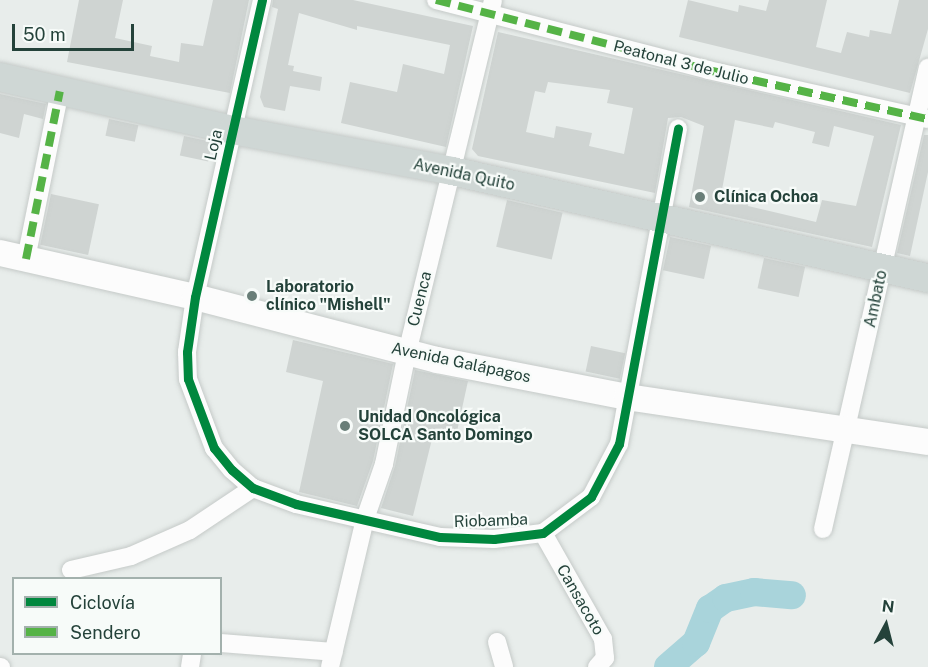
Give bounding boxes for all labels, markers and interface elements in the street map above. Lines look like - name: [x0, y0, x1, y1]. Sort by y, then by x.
- scale bar: [15, 12, 136, 50]
- text: 50 m: [23, 24, 66, 45]
- street label: Peatonal 3 de Julio: [611, 37, 751, 89]
- street label: Loja: [201, 128, 227, 162]
- street label: Avenida Quito: [412, 155, 516, 195]
- place label: Clínica Ochoa: [714, 187, 818, 207]
- marker: Clínica Ochoa: [691, 188, 709, 206]
- street label: Cuenca: [404, 269, 436, 329]
- street label: Ambato: [861, 269, 891, 329]
- place label: Laboratorio clínico "Mishell": [266, 277, 391, 315]
- marker: Laboratorio clínico "Mishell": [243, 287, 261, 305]
- street label: Avenida Galápagos: [390, 339, 532, 387]
- place label: Unidad Oncológica SOLCA Santo Domingo: [358, 407, 533, 445]
- marker: Unidad Oncológica SOLCA Santo Domingo: [336, 417, 354, 435]
- street label: Riobamba: [454, 510, 528, 532]
- street label: Cansacoto: [552, 561, 608, 639]
- legend: [12, 577, 222, 655]
- text: Ciclovía: [70, 592, 135, 613]
- north arrow: [856, 595, 916, 655]
- text: N: [881, 596, 896, 617]
- text: Sendero: [70, 622, 141, 643]

